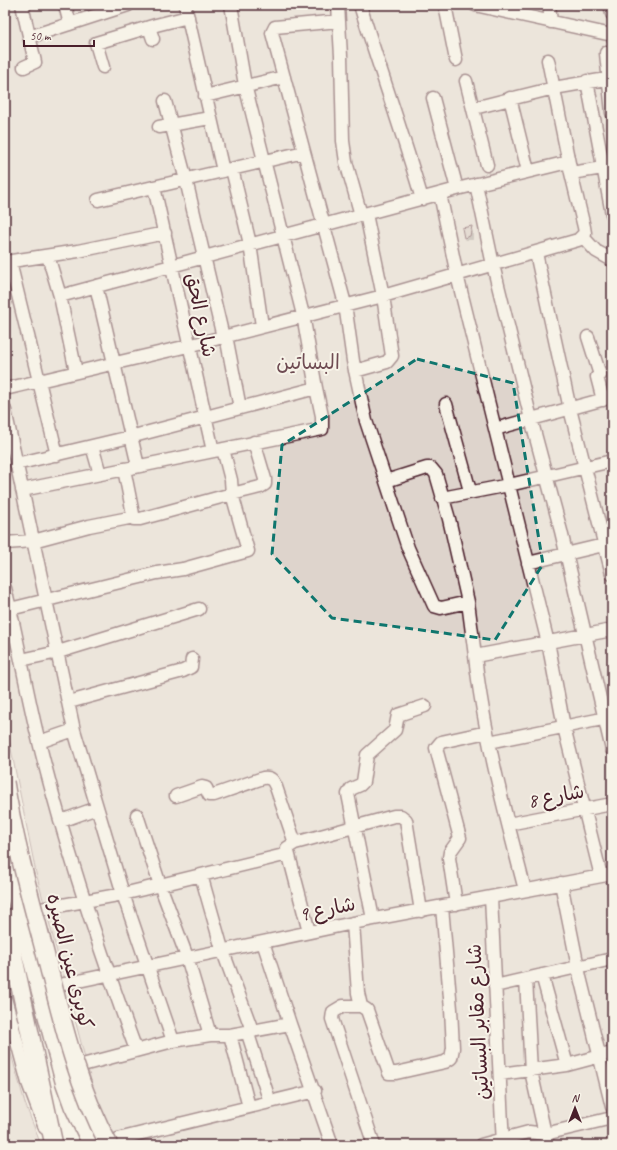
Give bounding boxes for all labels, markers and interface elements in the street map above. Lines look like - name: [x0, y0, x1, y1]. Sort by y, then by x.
- scale bar: [24, 22, 94, 48]
- text: 50 m: [30, 28, 52, 44]
- street label: شارع الحق: [179, 271, 222, 360]
- park label: البساتين: [276, 350, 340, 375]
- street label: شارع 8: [526, 778, 587, 815]
- street label: كوبرى عين الصيره: [40, 891, 99, 1032]
- street label: شارع 9: [296, 891, 358, 928]
- street label: شارع مقابر البساتين: [461, 943, 496, 1101]
- north arrow: [555, 1088, 595, 1128]
- text: N: [572, 1091, 581, 1105]

